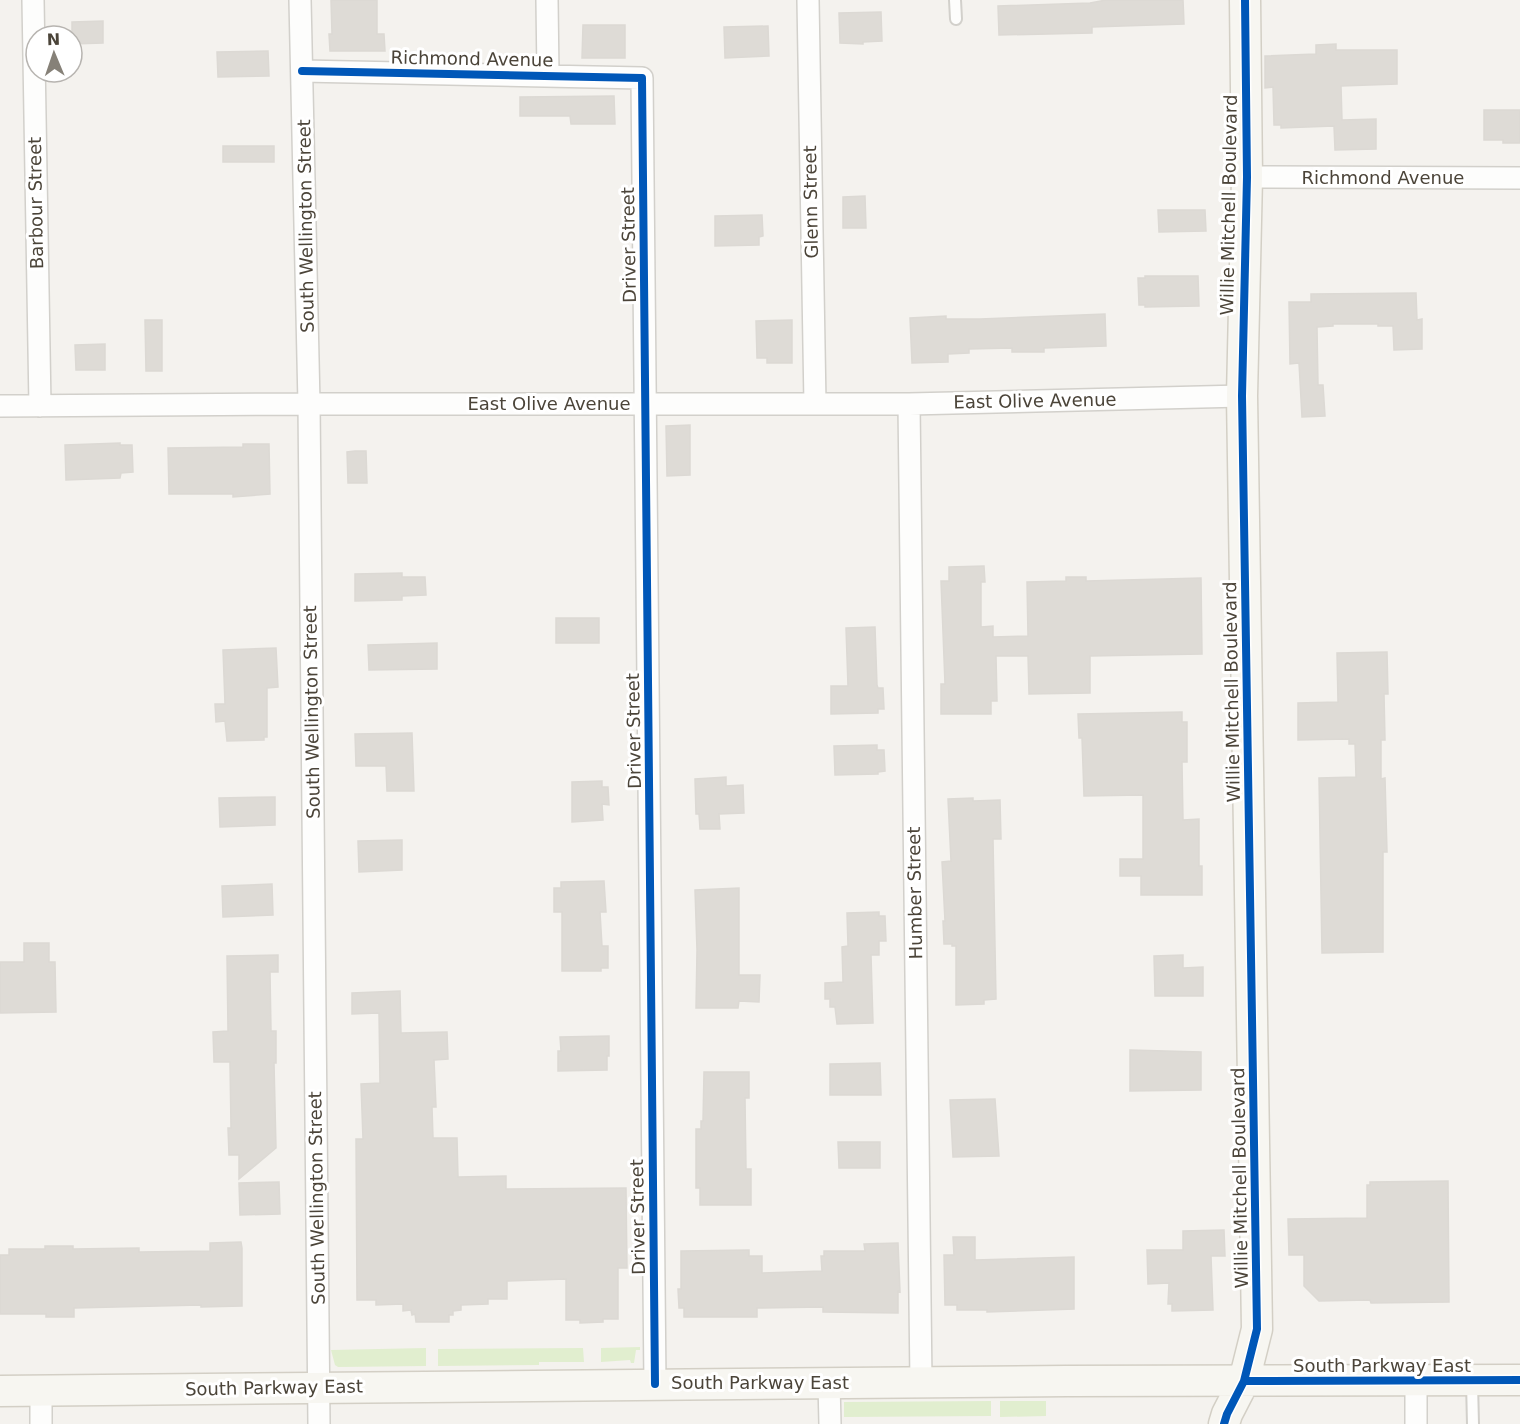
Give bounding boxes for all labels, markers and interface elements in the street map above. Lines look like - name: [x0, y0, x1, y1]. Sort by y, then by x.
- north arrow: [24, 24, 84, 84]
- text: N: [46, 30, 61, 49]
- street label: Richmond Avenue: [390, 47, 554, 70]
- street label: Willie Mitchell Boulevard: [1216, 94, 1241, 316]
- street label: South Wellington Street: [293, 119, 318, 333]
- street label: Barbour Street: [24, 137, 47, 269]
- street label: Glenn Street: [799, 145, 822, 259]
- street label: Richmond Avenue: [1302, 167, 1464, 188]
- street label: Driver Street: [617, 187, 640, 303]
- street label: East Olive Avenue: [953, 389, 1117, 412]
- street label: East Olive Avenue: [467, 393, 631, 414]
- street label: Willie Mitchell Boulevard: [1219, 581, 1244, 803]
- street label: South Wellington Street: [299, 605, 324, 819]
- street label: Driver Street: [622, 673, 645, 789]
- street label: Humber Street: [903, 826, 926, 960]
- street label: Willie Mitchell Boulevard: [1227, 1067, 1252, 1289]
- street label: South Wellington Street: [304, 1091, 329, 1305]
- street label: Driver Street: [626, 1159, 649, 1275]
- street label: South Parkway East: [1293, 1355, 1471, 1376]
- street label: South Parkway East: [671, 1372, 849, 1393]
- street label: South Parkway East: [185, 1375, 363, 1400]

